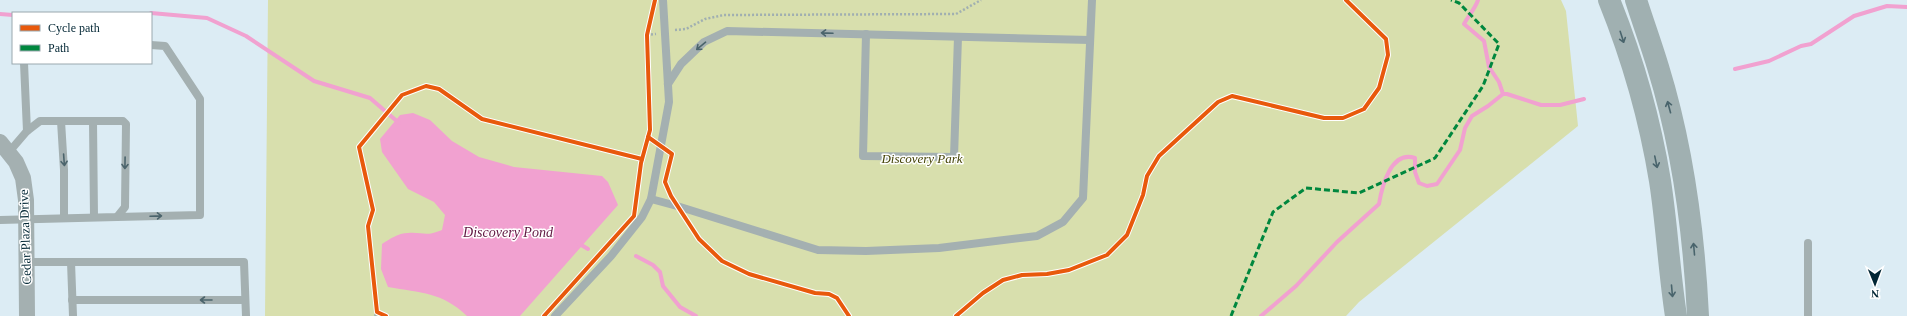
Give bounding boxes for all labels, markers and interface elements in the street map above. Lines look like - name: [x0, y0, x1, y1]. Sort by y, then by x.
- legend: [12, 12, 152, 64]
- text: Cycle path: [48, 21, 100, 35]
- one-way arrow: [821, 29, 834, 37]
- one-way arrow: [1619, 30, 1626, 43]
- text: Path: [48, 41, 69, 55]
- one-way arrow: [696, 41, 706, 50]
- one-way arrow: [1665, 101, 1672, 114]
- park label: Discovery Park: [880, 151, 963, 166]
- one-way arrow: [60, 153, 67, 166]
- one-way arrow: [1652, 155, 1660, 168]
- one-way arrow: [121, 156, 129, 169]
- street label: Cedar Plaza Drive: [16, 189, 34, 285]
- one-way arrow: [149, 212, 162, 220]
- water label: Discovery Pond: [462, 225, 554, 240]
- one-way arrow: [1690, 243, 1697, 256]
- north arrow: [1855, 264, 1895, 304]
- one-way arrow: [1669, 284, 1676, 297]
- text: N: [1871, 288, 1879, 300]
- one-way arrow: [200, 296, 213, 304]

